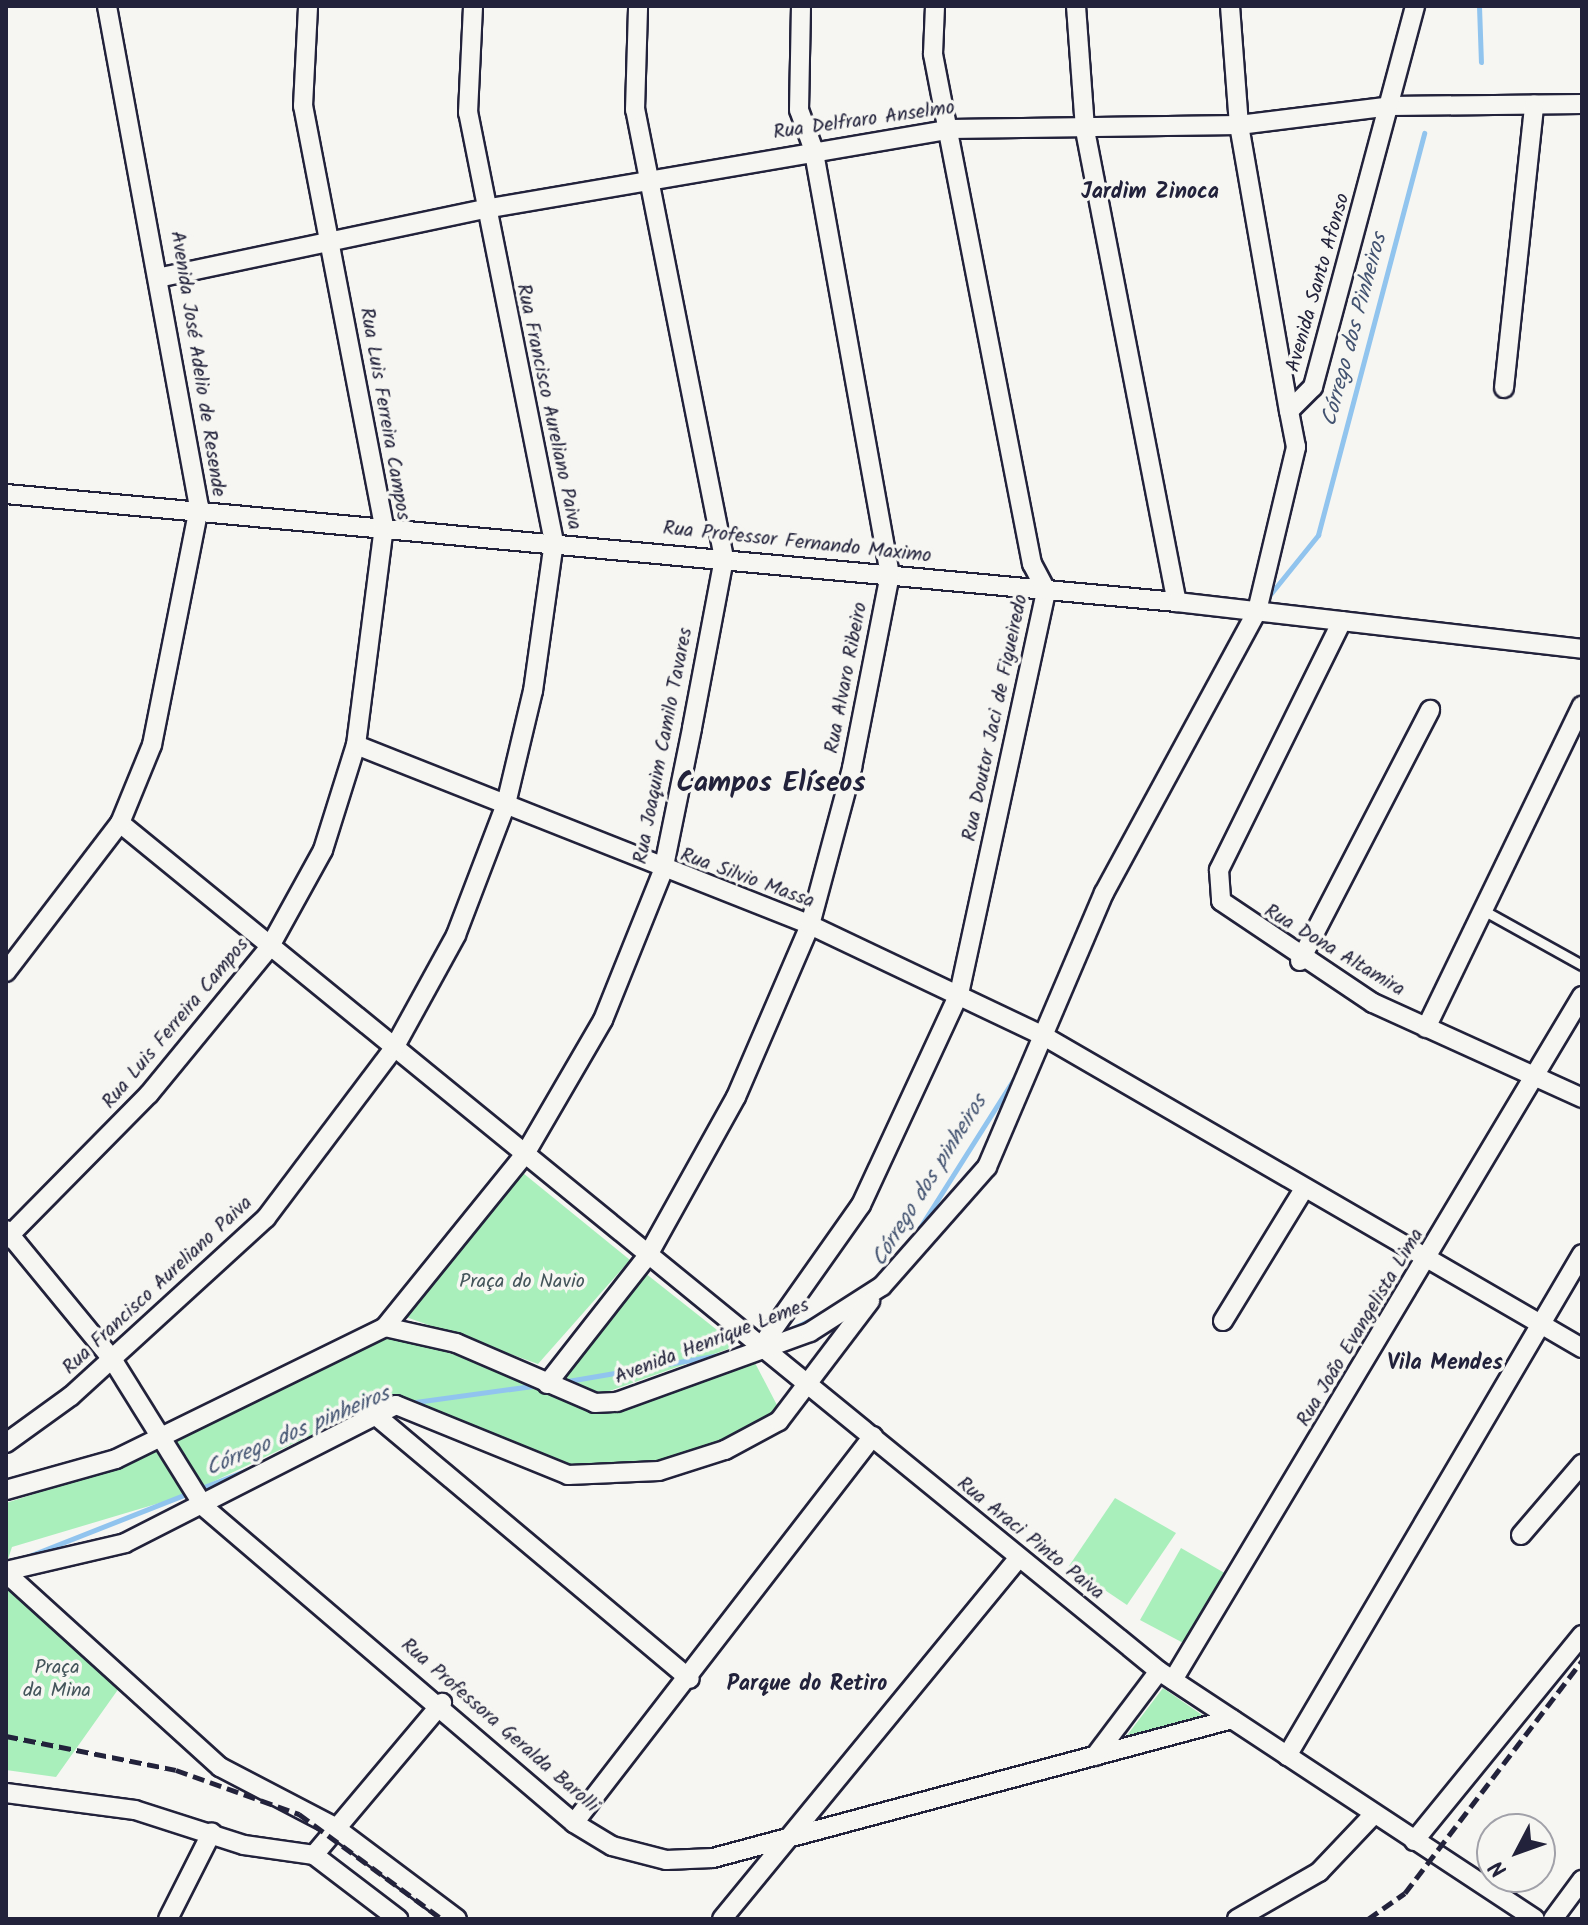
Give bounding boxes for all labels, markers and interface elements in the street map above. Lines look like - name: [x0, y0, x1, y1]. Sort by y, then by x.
- street label: Rua Delfraro Anselmo: [772, 96, 956, 146]
- district label: Jardim Zinoca: [1081, 180, 1219, 206]
- street label: Avenida Santo Afonso: [1282, 191, 1356, 375]
- street label: Avenida José Adelio de Resende: [164, 229, 230, 499]
- water label: Córrego dos Pinheiros: [1317, 231, 1393, 429]
- street label: Rua Francisco Aureliano Paiva: [510, 282, 586, 532]
- street label: Rua Luis Ferreira Campos: [353, 306, 415, 522]
- street label: Rua Professor Fernando Maximo: [662, 517, 932, 569]
- street label: Rua Doutor Jaci de Figueiredo: [958, 592, 1034, 844]
- street label: Rua Alvaro Ribeiro: [821, 600, 873, 756]
- street label: Rua Joaquim Camilo Tavares: [629, 626, 699, 866]
- district label: Campos Elíseos: [677, 767, 865, 801]
- street label: Rua Silvio Massa: [677, 844, 817, 914]
- street label: Rua Dona Altamira: [1259, 900, 1409, 1002]
- street label: Rua Luis Ferreira Campos: [98, 934, 254, 1114]
- water label: Córrego dos pinheiros: [867, 1090, 993, 1272]
- street label: Rua Francisco Aureliano Paiva: [58, 1192, 258, 1380]
- street label: Rua João Evangelista Lima: [1292, 1225, 1430, 1431]
- park label: Praça do Navio: [459, 1270, 585, 1294]
- street label: Avenida Henrique Lemes: [611, 1294, 813, 1390]
- district label: Vila Mendes: [1387, 1351, 1503, 1377]
- water label: Córrego dos pinheiros: [202, 1381, 394, 1483]
- street label: Rua Araci Pinto Paiva: [952, 1472, 1108, 1606]
- street label: Rua Professora Geralda Barolli: [395, 1634, 603, 1818]
- park label: Praça da Mina: [23, 1656, 91, 1703]
- district label: Parque do Retiro: [727, 1672, 887, 1698]
- north arrow: [1476, 1813, 1556, 1893]
- text: N: [1481, 1851, 1517, 1884]

